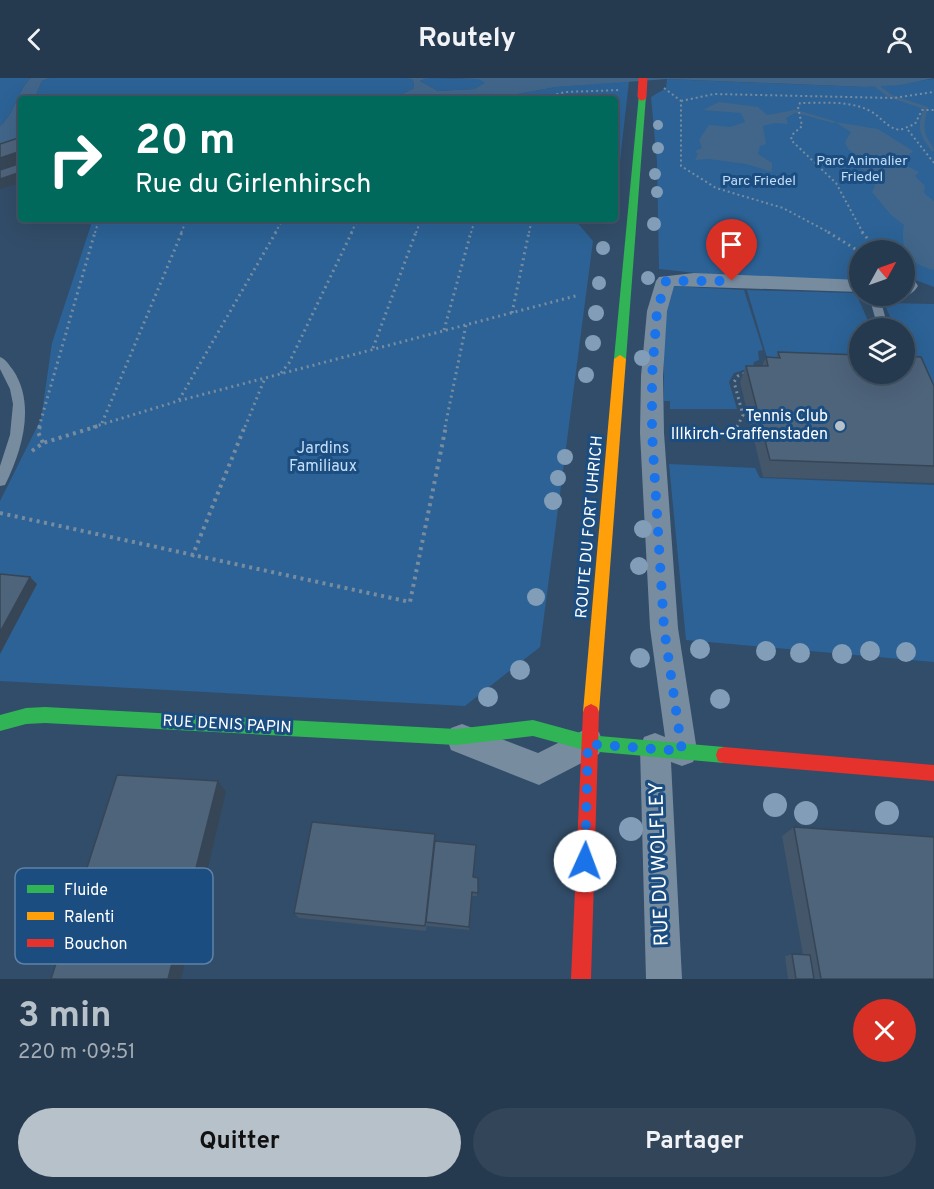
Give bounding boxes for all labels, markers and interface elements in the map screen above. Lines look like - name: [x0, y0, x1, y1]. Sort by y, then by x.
- text: Routely: [418, 22, 516, 56]
- icon: back: [18, 23, 51, 56]
- icon: person: [883, 23, 916, 56]
- text: 20 m: [135, 116, 236, 169]
- icon: right: [36, 120, 114, 198]
- park label: Parc Animalier Friedel: [816, 153, 908, 186]
- text: Rue du Girlenhirsch: [135, 168, 371, 202]
- park label: Parc Friedel: [722, 173, 796, 190]
- pin: [706, 219, 757, 281]
- icon: arrive: [715, 228, 748, 261]
- north arrow: [849, 240, 915, 306]
- map controls: [849, 240, 915, 384]
- button: layers: [849, 318, 915, 384]
- place label: Tennis Club Illkirch-Graffenstaden: [671, 407, 828, 445]
- marker: Tennis Club Illkirch-Graffenstaden: [833, 419, 847, 433]
- street label: ROUTE DU FORT UHRICH: [572, 435, 608, 619]
- park label: Jardins Familiaux: [289, 439, 357, 477]
- street label: RUE DENIS PAPIN: [162, 712, 292, 738]
- street label: RUE DU WOLFLEY: [644, 781, 676, 947]
- position arrow: [553, 829, 617, 893]
- legend: [15, 868, 213, 964]
- text: Fluide: [64, 881, 108, 901]
- text: Ralenti: [64, 908, 114, 928]
- text: Bouchon: [64, 935, 128, 955]
- text: 3 min: [18, 994, 112, 1040]
- button: close: [853, 999, 916, 1062]
- text: 220 m · 09:51: [18, 1040, 136, 1066]
- button: Quitter: [18, 1108, 461, 1177]
- button: Partager: [473, 1108, 916, 1177]

